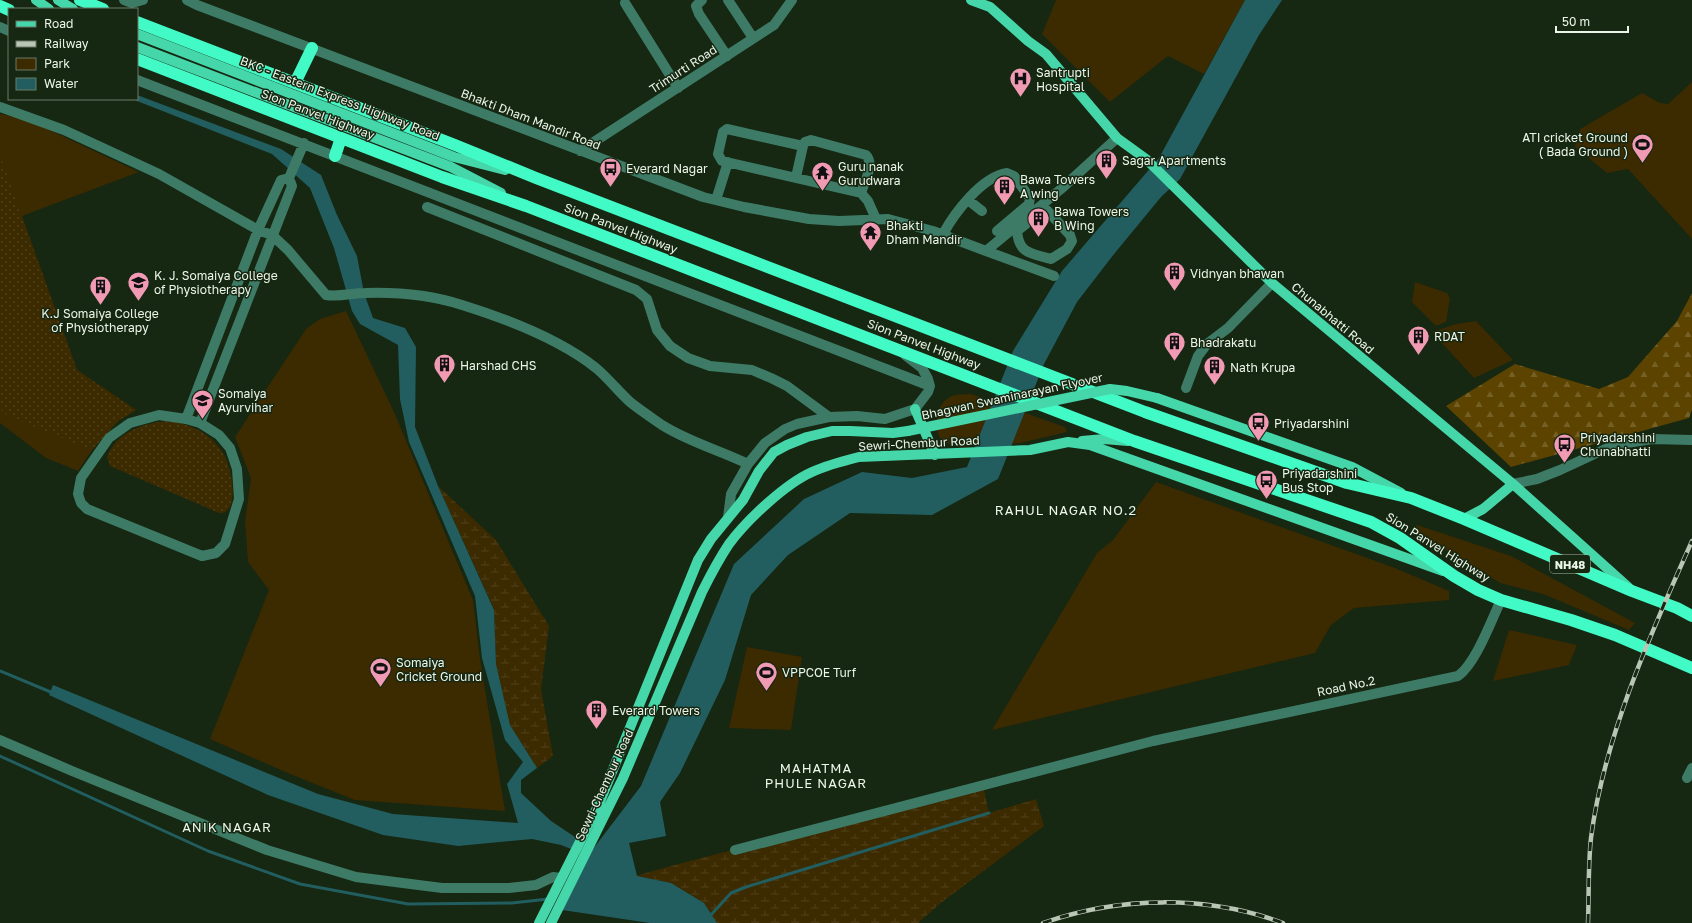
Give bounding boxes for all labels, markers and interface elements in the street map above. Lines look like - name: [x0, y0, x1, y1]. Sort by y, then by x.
- legend: [8, 8, 138, 100]
- scale bar: [1556, 8, 1628, 34]
- text: 50 m: [1562, 14, 1590, 29]
- text: Road: [44, 16, 73, 31]
- text: Railway: [44, 36, 89, 51]
- street label: Trimurti Road: [646, 42, 720, 96]
- street label: BKC - Eastern Express Highway Road: [238, 53, 442, 143]
- text: Park: [44, 56, 70, 71]
- place label: Santrupti Hospital: [1036, 65, 1090, 94]
- hospital icon: Santrupti Hospital: [1008, 66, 1034, 99]
- text: Water: [44, 76, 78, 91]
- street label: Sion Panvel Highway: [259, 85, 377, 143]
- street label: Bhakti Dham Mandir Road: [459, 85, 603, 153]
- place label: ATI cricket Ground ( Bada Ground ): [1522, 130, 1628, 159]
- sports icon: ATI cricket Ground ( Bada Ground ): [1630, 131, 1656, 164]
- building icon: Sagar Apartments: [1093, 147, 1119, 180]
- place label: Sagar Apartments: [1122, 153, 1226, 168]
- bus stop icon: Everard Nagar: [597, 155, 623, 188]
- place label: Guru nanak Gurudwara: [838, 159, 904, 188]
- temple icon: Guru nanak Gurudwara: [810, 160, 836, 193]
- place label: Everard Nagar: [626, 161, 708, 176]
- place label: Bawa Towers A wing: [1020, 172, 1095, 201]
- building icon: Bawa Towers A wing: [991, 173, 1017, 206]
- street label: Sion Panvel Highway: [562, 199, 680, 257]
- place label: Bawa Towers B Wing: [1054, 204, 1129, 233]
- building icon: Bawa Towers B Wing: [1026, 205, 1052, 238]
- place label: Bhakti Dham Mandir: [886, 218, 962, 247]
- temple icon: Bhakti Dham Mandir: [858, 219, 884, 252]
- building icon: Vidnyan bhawan: [1162, 260, 1188, 293]
- place label: Vidnyan bhawan: [1190, 266, 1284, 281]
- place label: K. J. Somaiya College of Physiotherapy: [154, 268, 278, 297]
- school or university icon: K. J. Somaiya College of Physiotherapy: [126, 269, 152, 302]
- building icon: K.J Somaiya College of Physiotherapy: [87, 273, 113, 306]
- street label: Chunabhatti Road: [1289, 279, 1377, 357]
- place label: K.J Somaiya College of Physiotherapy: [41, 306, 159, 335]
- street label: Sion Panvel Highway: [865, 315, 983, 373]
- building icon: RDAT: [1405, 323, 1431, 356]
- building icon: Bhadrakatu: [1162, 329, 1188, 362]
- place label: RDAT: [1434, 329, 1465, 344]
- place label: Bhadrakatu: [1190, 335, 1256, 350]
- building icon: Harshad CHS: [431, 352, 457, 385]
- building icon: Nath Krupa: [1202, 354, 1228, 387]
- place label: Harshad CHS: [460, 358, 537, 373]
- place label: Nath Krupa: [1230, 360, 1295, 375]
- street label: Bhagwan Swaminarayan Flyover: [920, 369, 1104, 423]
- place label: Somaiya Ayurvihar: [218, 386, 273, 415]
- school or university icon: Somaiya Ayurvihar: [189, 387, 215, 420]
- bus stop icon: Priyadarshini: [1245, 410, 1271, 443]
- place label: Priyadarshini: [1274, 416, 1349, 431]
- place label: Priyadarshini Chunabhatti: [1580, 430, 1655, 459]
- bus stop icon: Priyadarshini Chunabhatti: [1552, 431, 1578, 464]
- street label: Sewri-Chembur Road: [858, 432, 980, 454]
- place label: Priyadarshini Bus Stop: [1282, 466, 1357, 495]
- bus stop icon: Priyadarshini Bus Stop: [1254, 467, 1280, 500]
- district label: RAHUL NAGAR NO.2: [995, 502, 1137, 518]
- street label: Sion Panvel Highway: [1383, 509, 1493, 585]
- road number: NH48: [1550, 555, 1590, 573]
- place label: Somaiya Cricket Ground: [396, 655, 482, 684]
- sports icon: Somaiya Cricket Ground: [368, 656, 394, 689]
- sports icon: VPPCOE Turf: [754, 659, 780, 692]
- place label: VPPCOE Turf: [782, 665, 857, 680]
- street label: Road No.2: [1316, 673, 1376, 699]
- building icon: Everard Towers: [583, 697, 609, 730]
- place label: Everard Towers: [612, 703, 700, 718]
- street label: Sewri-Chembur Road: [572, 727, 636, 843]
- district label: MAHATMA PHULE NAGAR: [765, 760, 867, 791]
- district label: ANIK NAGAR: [182, 819, 272, 835]

